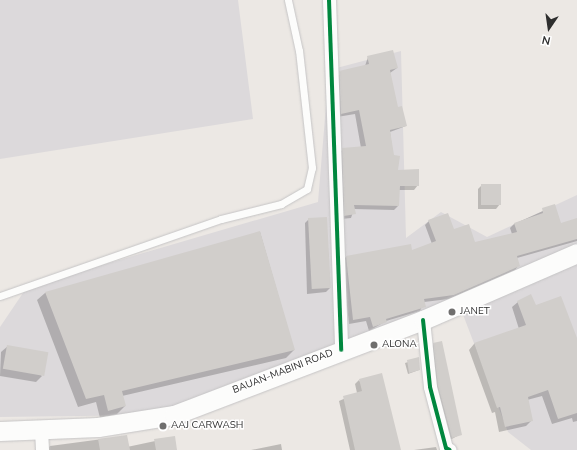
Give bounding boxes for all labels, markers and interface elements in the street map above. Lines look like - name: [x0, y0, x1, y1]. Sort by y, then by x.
- north arrow: [529, 8, 569, 48]
- text: N: [540, 32, 552, 48]
- place label: JANET: [460, 306, 490, 318]
- marker: JANET: [447, 307, 457, 317]
- place label: ALONA: [382, 339, 417, 351]
- marker: ALONA: [369, 340, 379, 350]
- street label: BAUAN-MABINI ROAD: [231, 347, 335, 397]
- place label: AAJ CARWASH: [171, 420, 243, 432]
- marker: AAJ CARWASH: [158, 421, 168, 431]

